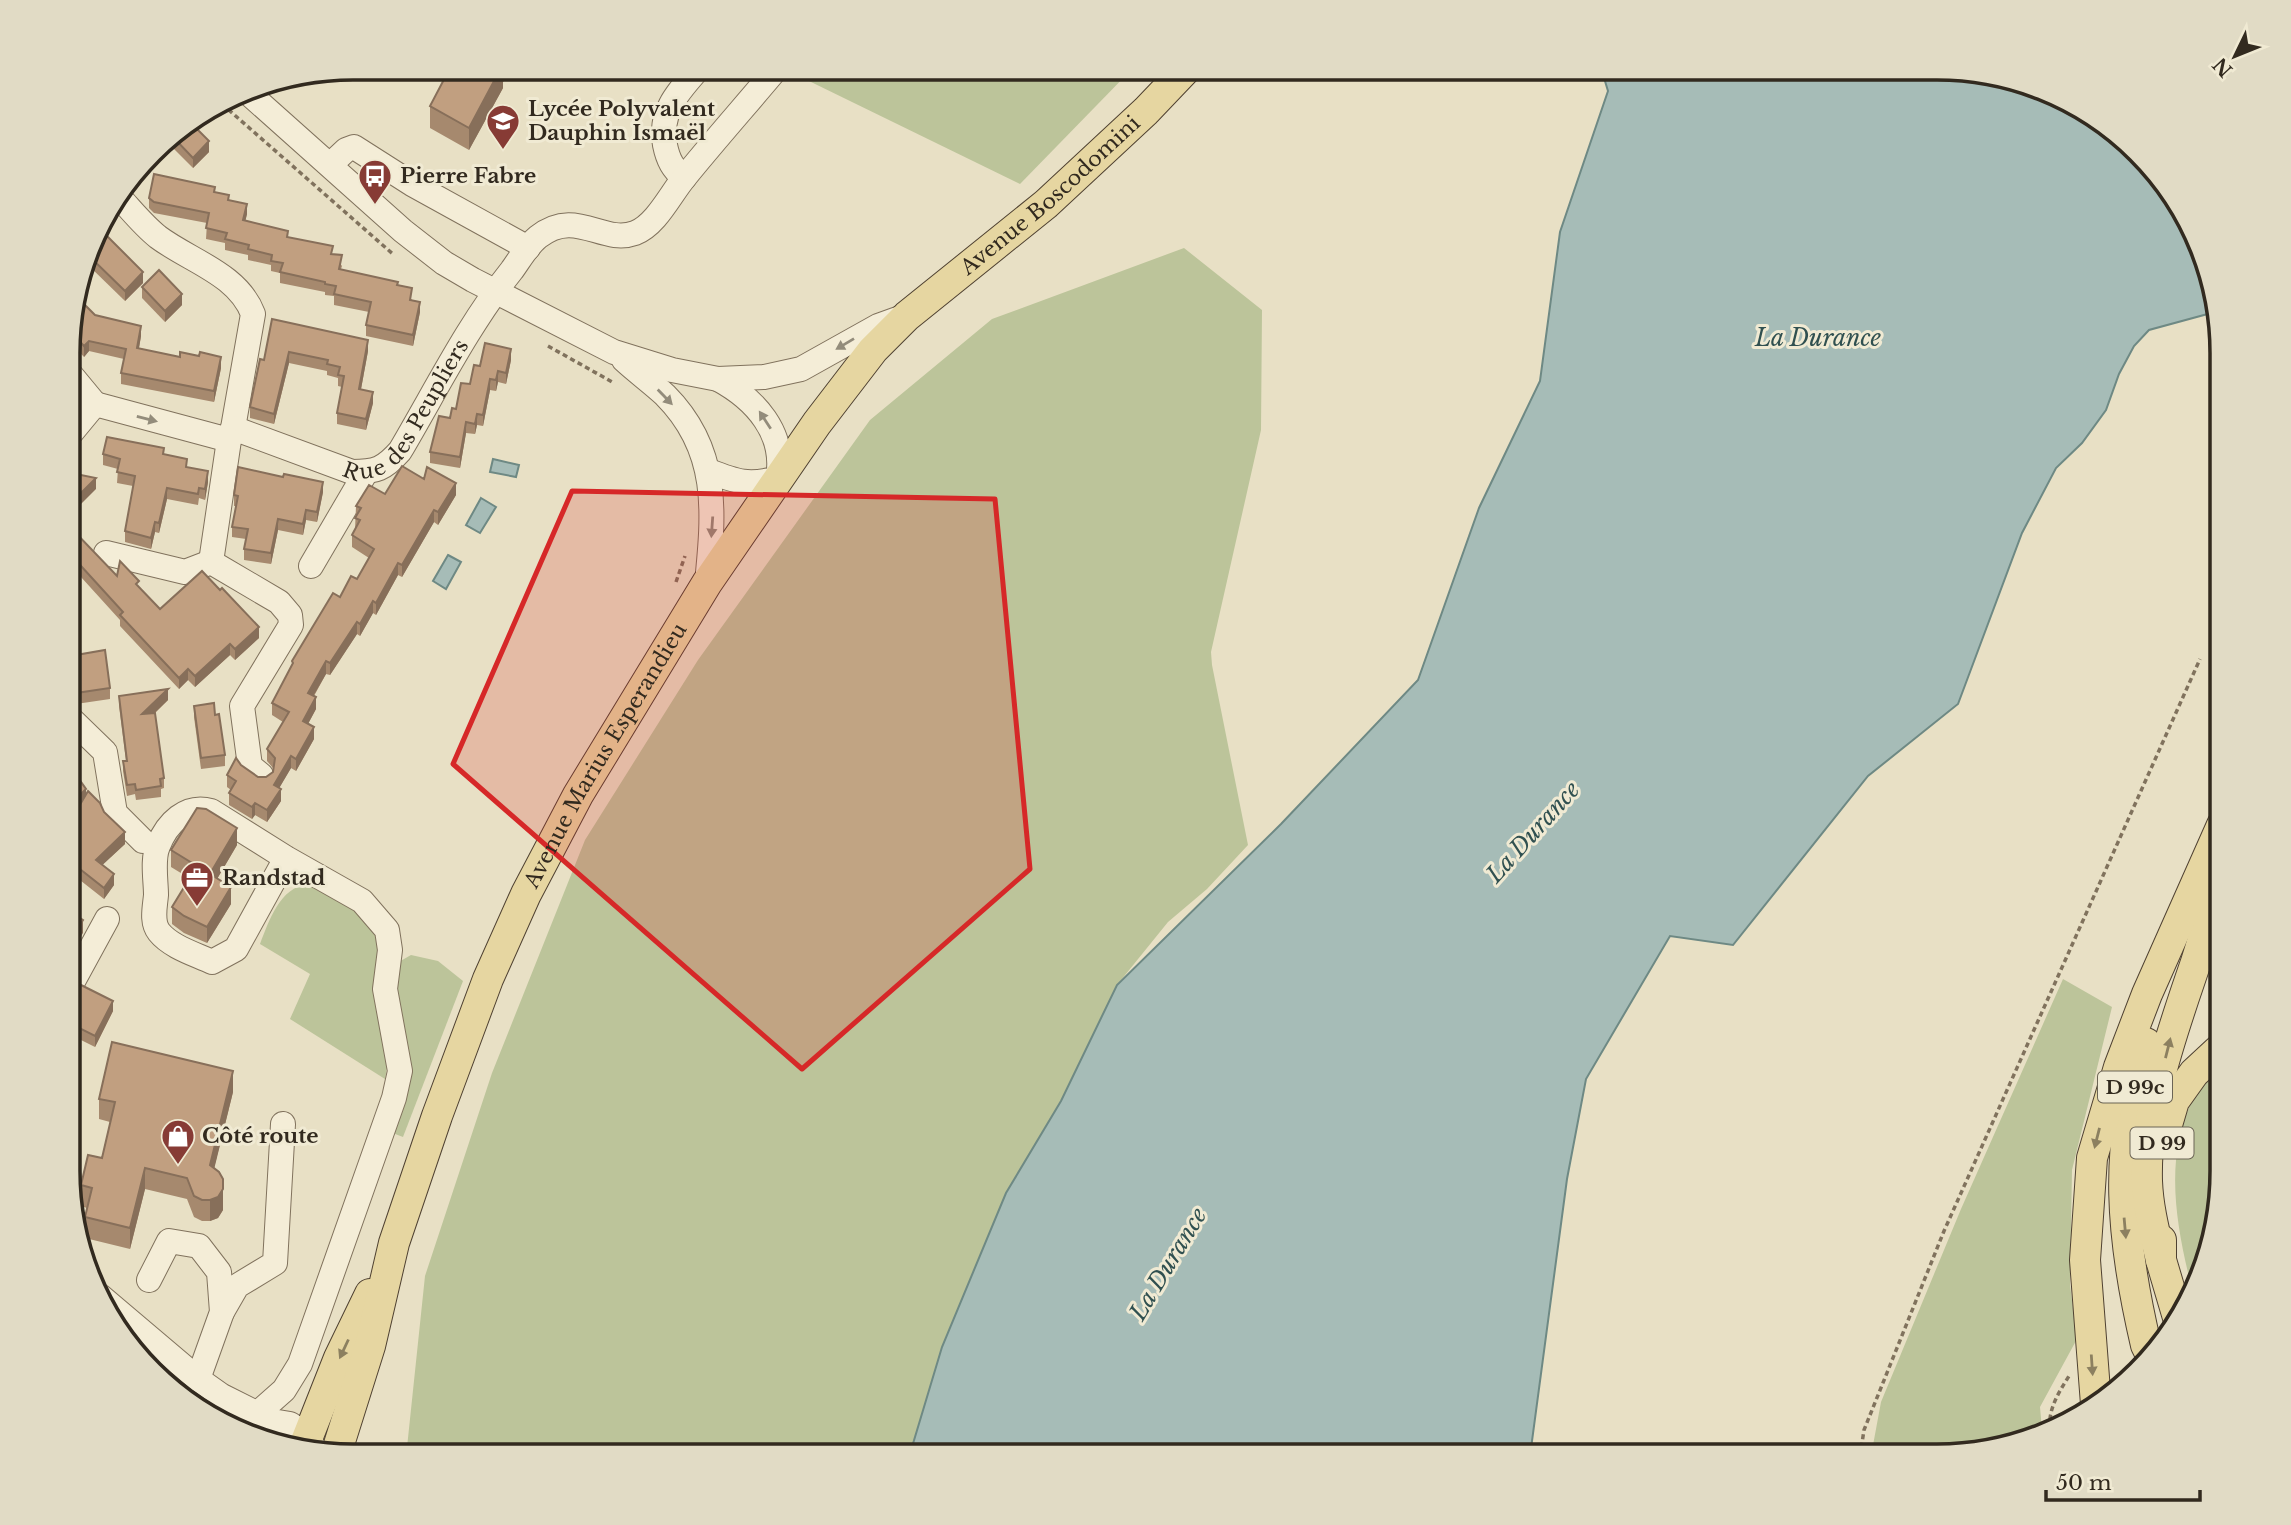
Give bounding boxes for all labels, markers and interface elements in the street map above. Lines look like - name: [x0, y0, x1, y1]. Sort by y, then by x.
- north arrow: [2200, 21, 2270, 91]
- text: N: [2208, 53, 2237, 82]
- place label: Lycée Polyvalent Dauphin Ismaël: [528, 96, 715, 146]
- school or university icon: Lycée Polyvalent Dauphin Ismaël: [484, 102, 522, 151]
- street label: Avenue Boscodomini: [955, 110, 1145, 281]
- bus stop icon: Pierre Fabre: [356, 157, 394, 206]
- place label: Pierre Fabre: [400, 163, 536, 189]
- water label: La Durance: [1754, 324, 1882, 352]
- street label: Rue des Peupliers: [339, 335, 474, 487]
- one-way arrow: [836, 338, 855, 351]
- one-way arrow: [657, 388, 673, 405]
- one-way arrow: [758, 410, 771, 429]
- one-way arrow: [136, 414, 158, 425]
- one-way arrow: [706, 516, 717, 538]
- street label: Avenue Marius Esperandieu: [518, 618, 693, 893]
- water label: La Durance: [1480, 775, 1586, 889]
- office icon: Randstad: [178, 859, 216, 908]
- place label: Randstad: [222, 865, 326, 891]
- one-way arrow: [2163, 1037, 2174, 1059]
- road number: D 99c: [2098, 1072, 2172, 1102]
- shop icon: Côté route: [159, 1117, 197, 1166]
- place label: Côté route: [202, 1123, 318, 1149]
- one-way arrow: [2091, 1127, 2102, 1149]
- road number: D 99: [2130, 1128, 2194, 1158]
- water label: La Durance: [1123, 1202, 1213, 1326]
- one-way arrow: [2120, 1217, 2131, 1239]
- one-way arrow: [338, 1339, 349, 1359]
- one-way arrow: [2087, 1354, 2098, 1376]
- scale bar: [2046, 1458, 2200, 1502]
- text: 50 m: [2056, 1470, 2112, 1496]

